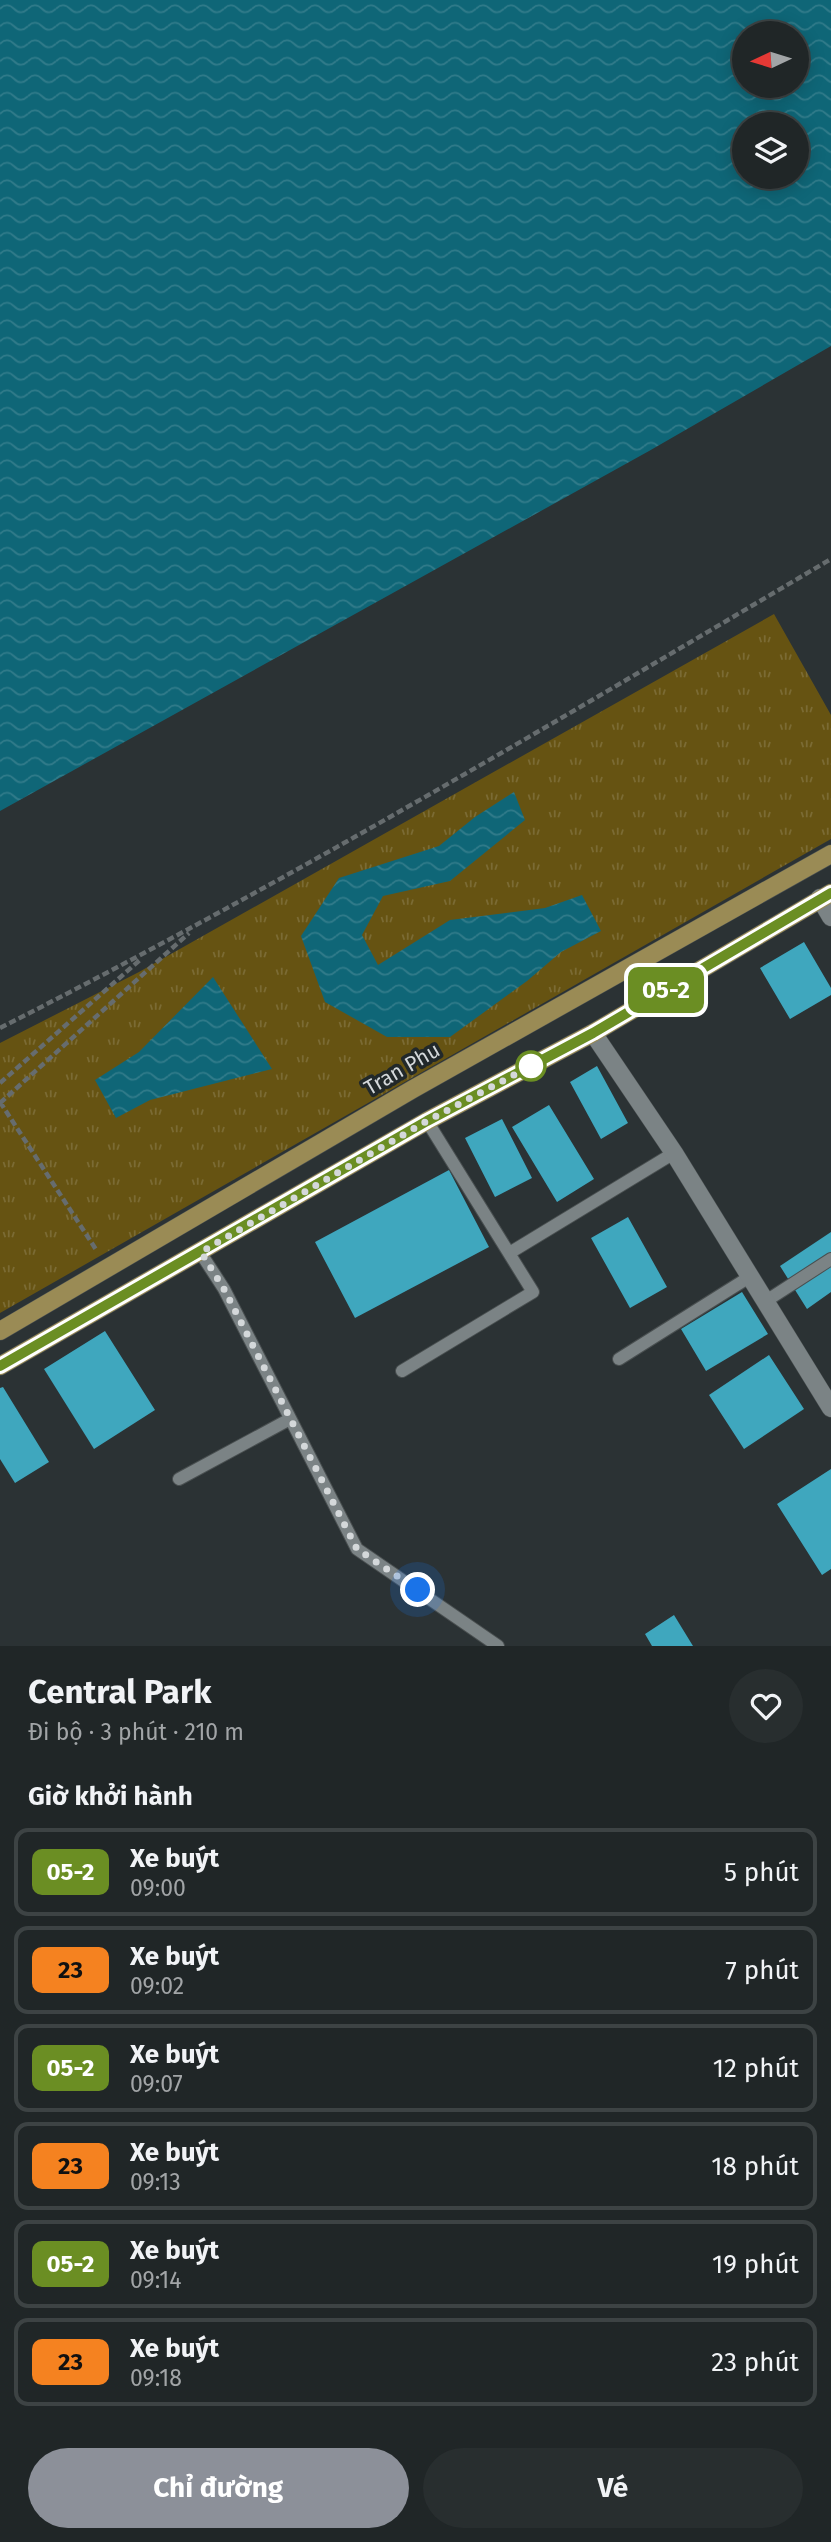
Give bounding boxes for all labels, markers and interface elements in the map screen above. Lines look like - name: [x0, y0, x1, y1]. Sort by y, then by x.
- north arrow: [732, 21, 808, 98]
- map controls: [732, 21, 809, 189]
- button: layers: [732, 112, 809, 189]
- line badge: 05-2: [617, 967, 715, 1013]
- text: 05-2: [642, 976, 690, 1004]
- street label: Tran Phu: [359, 1037, 445, 1101]
- unlabelled marker: [516, 1051, 546, 1081]
- your location: [400, 1572, 435, 1607]
- button: heart: [729, 1669, 803, 1743]
- text: Central Park: [28, 1672, 211, 1712]
- text: Đi bộ · 3 phút · 210 m: [28, 1718, 244, 1746]
- text: Giờ khởi hành: [28, 1781, 193, 1812]
- text: Xe buýt: [130, 1843, 219, 1874]
- text: 5 phút: [724, 1857, 799, 1888]
- text: 05-2: [47, 1858, 94, 1886]
- text: 09:00: [130, 1874, 186, 1902]
- text: Xe buýt: [130, 1941, 219, 1972]
- text: 7 phút: [725, 1955, 799, 1986]
- text: 23: [58, 1956, 83, 1984]
- text: 09:02: [130, 1972, 184, 2000]
- text: Xe buýt: [130, 2039, 219, 2070]
- text: 12 phút: [713, 2053, 799, 2084]
- text: 05-2: [47, 2054, 94, 2082]
- text: 09:07: [130, 2070, 183, 2098]
- text: Xe buýt: [130, 2137, 219, 2168]
- text: 18 phút: [711, 2151, 799, 2182]
- text: 23: [58, 2152, 83, 2180]
- text: 09:13: [130, 2168, 181, 2196]
- text: Xe buýt: [130, 2235, 219, 2266]
- text: 19 phút: [712, 2249, 799, 2280]
- text: 05-2: [47, 2250, 94, 2278]
- text: 09:14: [130, 2266, 181, 2294]
- text: Xe buýt: [130, 2333, 219, 2364]
- text: 23 phút: [711, 2347, 799, 2378]
- text: 23: [58, 2348, 83, 2376]
- text: 09:18: [130, 2364, 182, 2392]
- button: Chỉ đường: [28, 2448, 409, 2528]
- button: Vé: [423, 2448, 803, 2528]

